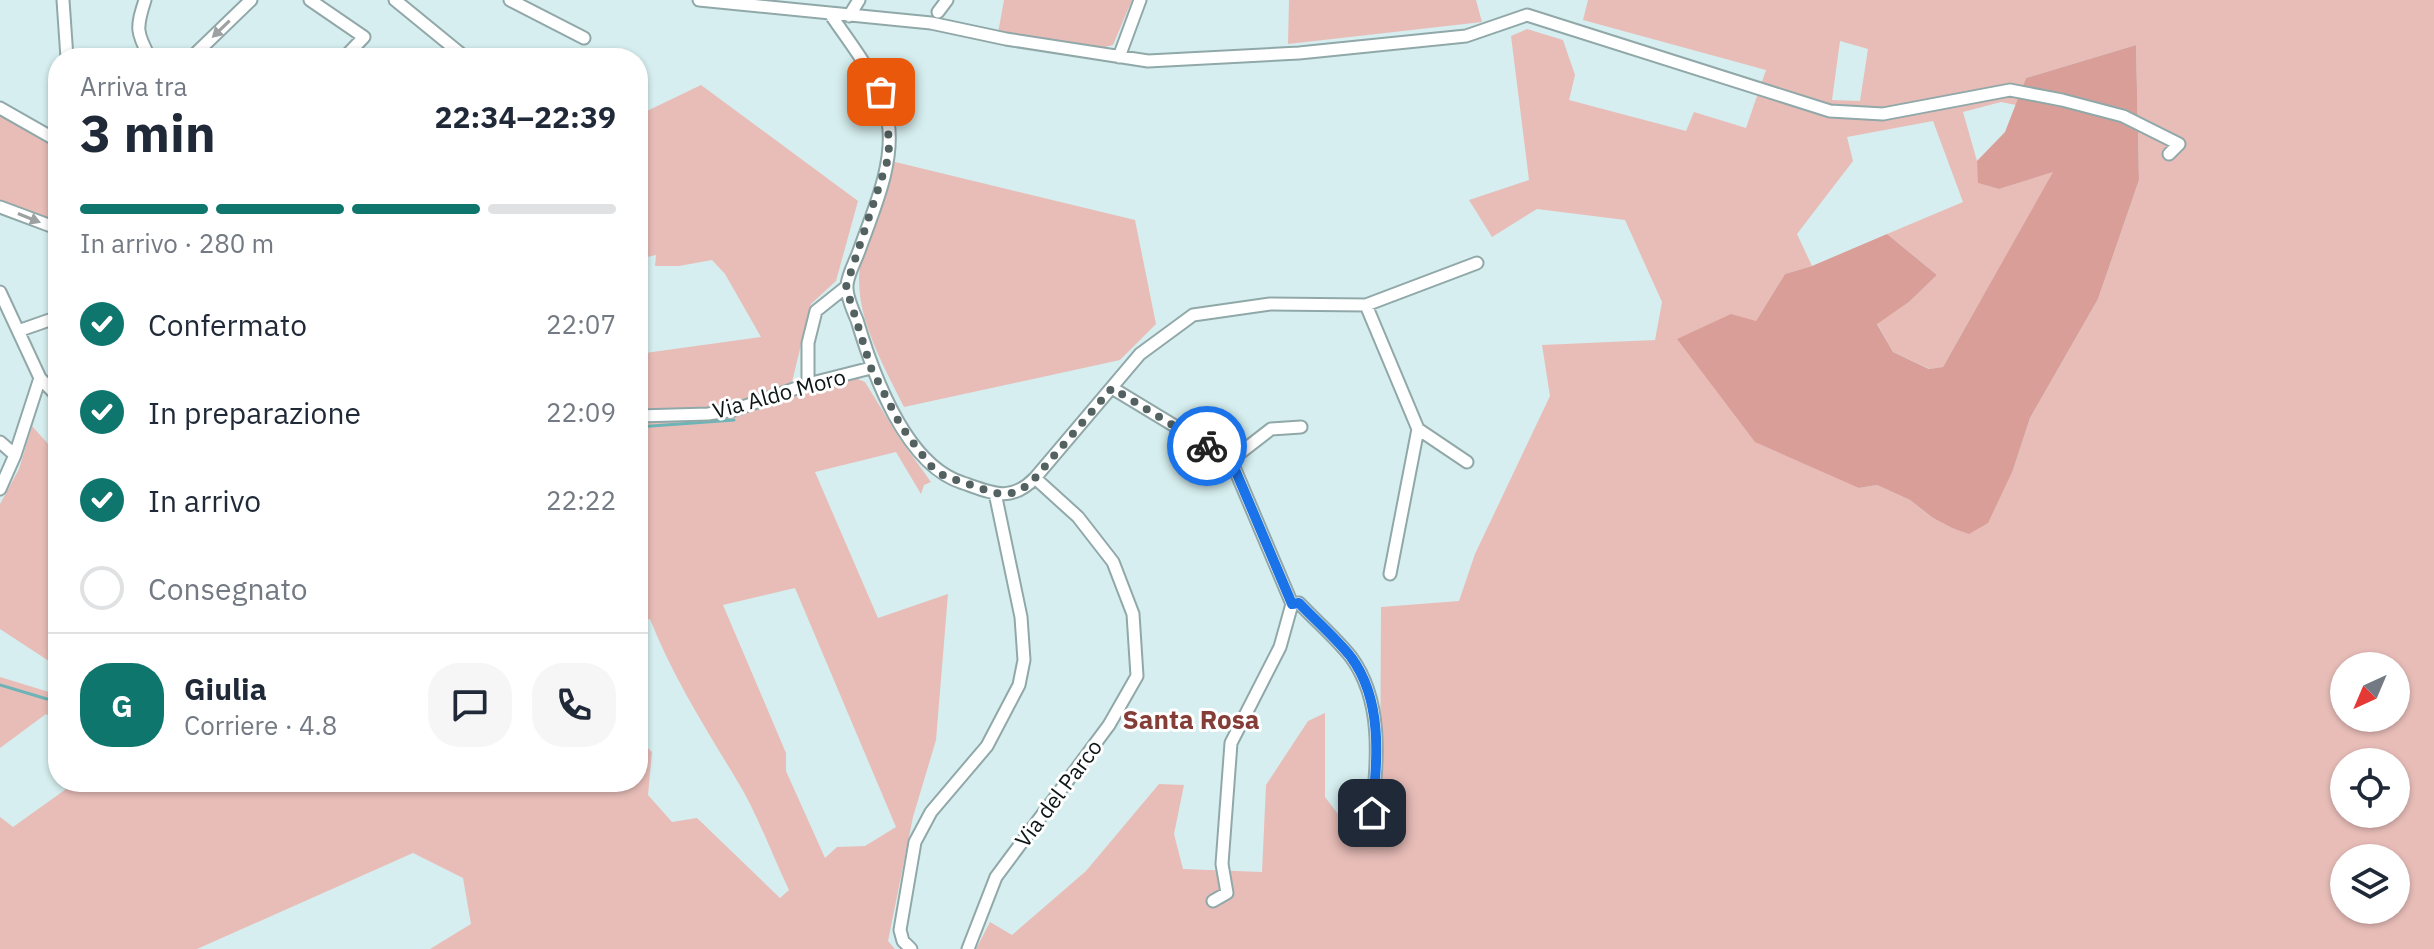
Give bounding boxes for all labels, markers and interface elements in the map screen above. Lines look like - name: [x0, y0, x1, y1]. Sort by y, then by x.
- one-way arrow: [212, 19, 231, 38]
- pin: [847, 58, 915, 126]
- text: Arriva tra: [80, 69, 187, 103]
- icon: bag: [859, 70, 903, 114]
- text: 22:34–22:39: [435, 97, 616, 136]
- text: 3 min: [80, 99, 216, 166]
- one-way arrow: [17, 212, 41, 225]
- text: In arrivo · 280 m: [80, 226, 274, 260]
- icon: check: [80, 302, 124, 346]
- text: Confermato: [148, 305, 307, 344]
- text: 22:07: [546, 307, 616, 341]
- street label: Via Aldo Moro: [709, 361, 849, 425]
- icon: check: [80, 390, 124, 434]
- text: In preparazione: [148, 393, 361, 432]
- text: 22:09: [546, 395, 616, 429]
- courier: [1167, 406, 1247, 486]
- icon: bike: [1185, 424, 1229, 468]
- icon: check: [80, 478, 124, 522]
- text: In arrivo: [148, 481, 261, 520]
- text: 22:22: [546, 483, 616, 517]
- text: Consegnato: [148, 569, 308, 608]
- north arrow: [2330, 652, 2410, 732]
- map controls: [2330, 652, 2410, 924]
- button: chat: [428, 663, 512, 747]
- button: phone: [532, 663, 616, 747]
- text: Giulia: [184, 669, 267, 708]
- text: G: [111, 686, 133, 725]
- district label: Santa Rosa: [1122, 702, 1260, 736]
- text: Corriere · 4.8: [184, 708, 337, 742]
- street label: Via del Parco: [1008, 733, 1108, 853]
- button: locate: [2330, 748, 2410, 828]
- pin: [1338, 779, 1406, 847]
- icon: home: [1350, 791, 1394, 835]
- button: layers: [2330, 844, 2410, 924]

